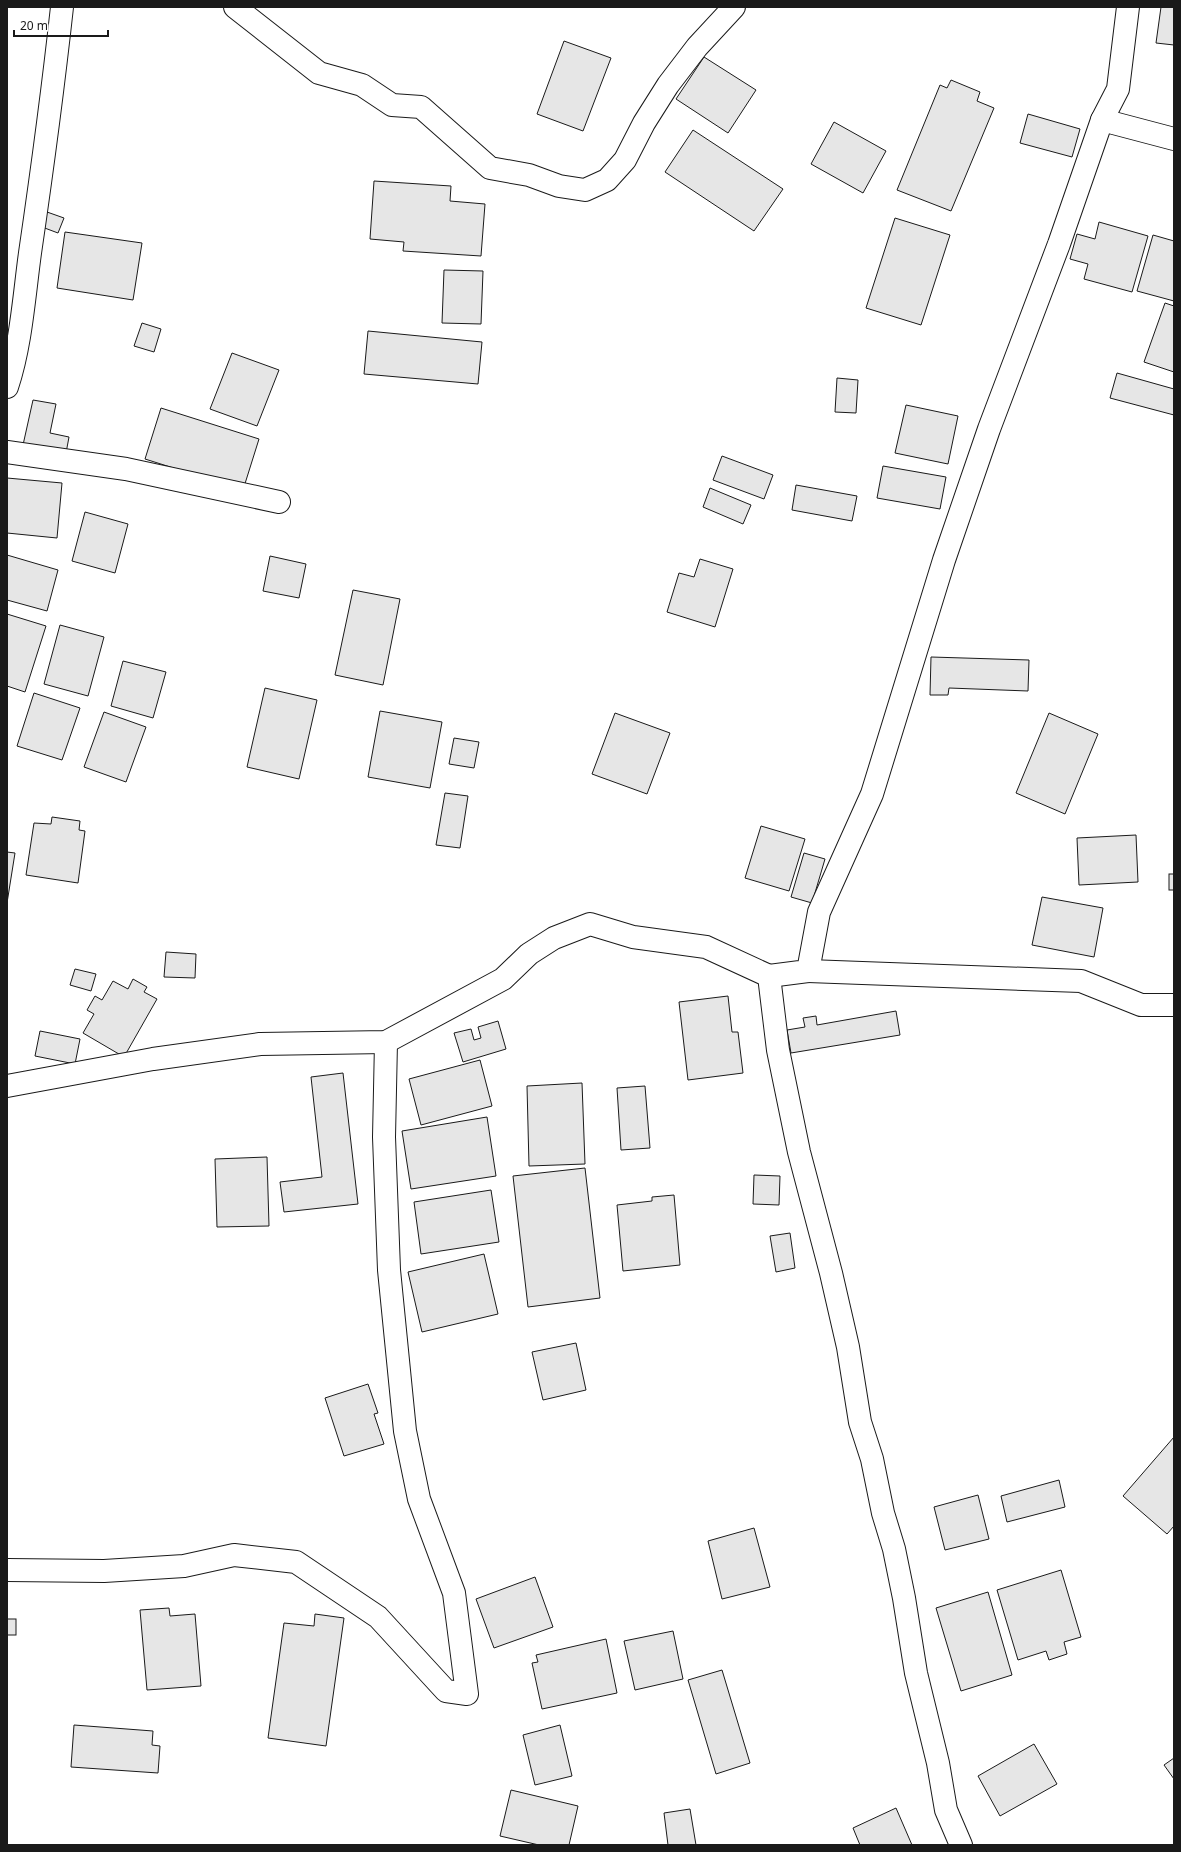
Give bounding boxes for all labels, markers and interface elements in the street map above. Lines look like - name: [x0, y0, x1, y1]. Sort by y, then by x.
- scale bar: [14, 12, 108, 38]
- text: 20 m: [20, 17, 48, 34]

